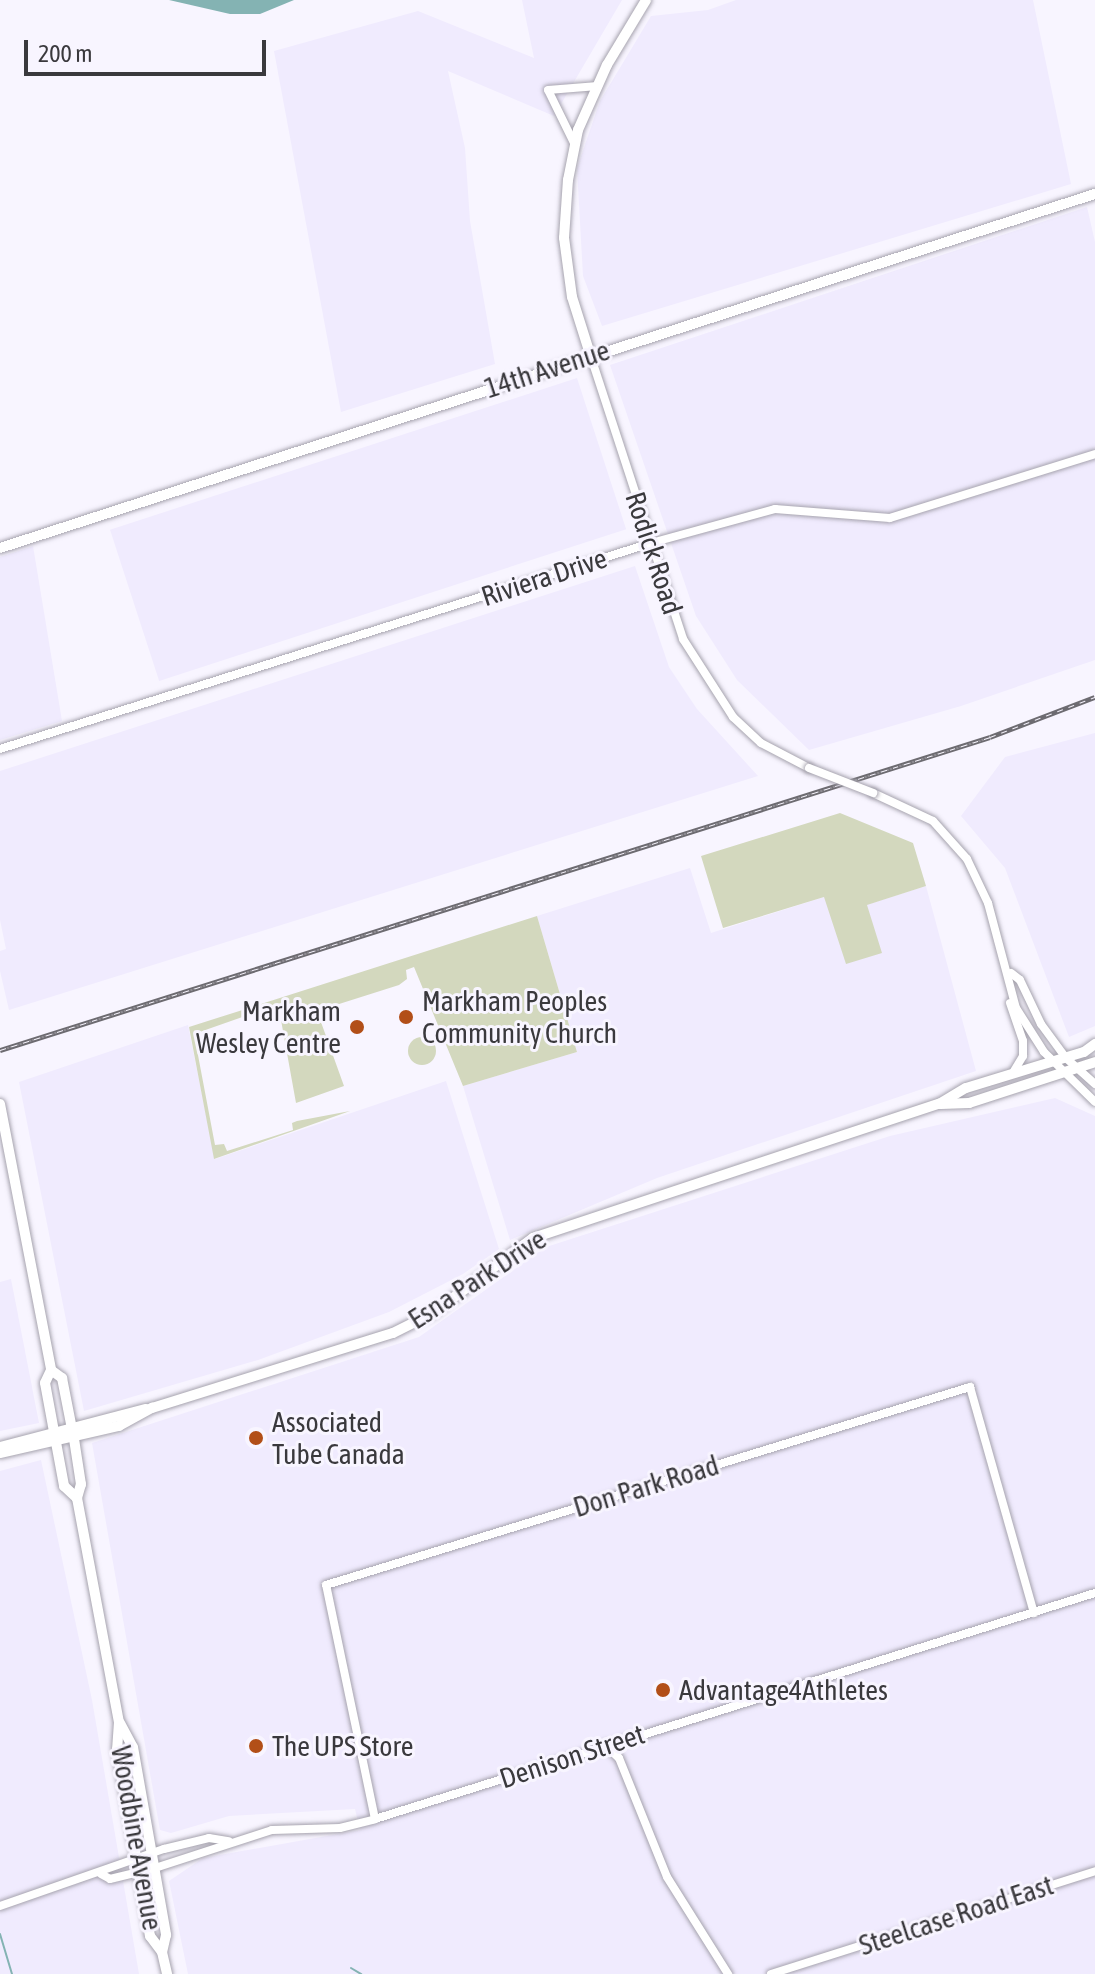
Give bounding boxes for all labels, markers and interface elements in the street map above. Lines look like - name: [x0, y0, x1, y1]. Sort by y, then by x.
- scale bar: [28, 24, 270, 74]
- text: 200 m: [38, 40, 92, 67]
- street label: 14th Avenue: [480, 333, 614, 405]
- street label: Rodick Road: [618, 487, 690, 619]
- street label: Riviera Drive: [477, 541, 611, 613]
- place label: Markham Peoples Community Church: [422, 984, 617, 1050]
- place label: Markham Wesley Centre: [196, 994, 341, 1060]
- marker: Markham Peoples Community Church: [397, 1008, 415, 1026]
- marker: Markham Wesley Centre: [348, 1018, 366, 1036]
- street label: Esna Park Drive: [402, 1222, 552, 1336]
- place label: Associated Tube Canada: [272, 1405, 405, 1471]
- marker: Associated Tube Canada: [247, 1429, 265, 1447]
- street label: Don Park Road: [569, 1448, 723, 1524]
- place label: Advantage4Athletes: [679, 1673, 888, 1707]
- marker: Advantage4Athletes: [654, 1681, 672, 1699]
- street label: Denison Street: [495, 1717, 649, 1795]
- place label: The UPS Store: [272, 1729, 413, 1763]
- marker: The UPS Store: [247, 1737, 265, 1755]
- street label: Woodbine Avenue: [104, 1743, 170, 1933]
- street label: Steelcase Road East: [855, 1868, 1057, 1962]

